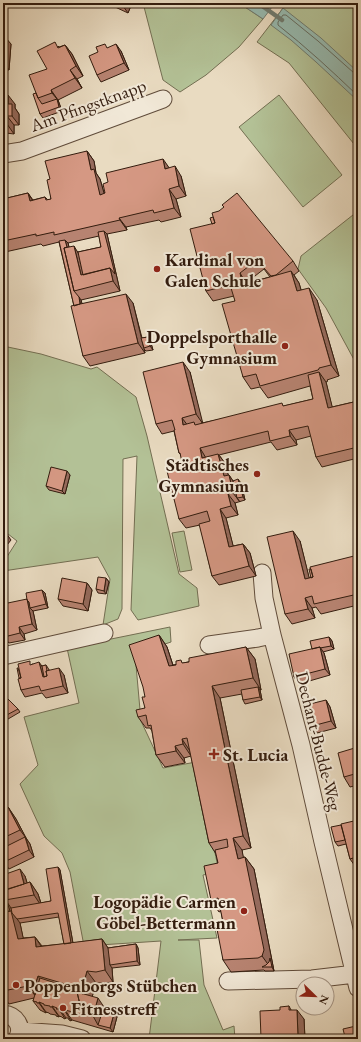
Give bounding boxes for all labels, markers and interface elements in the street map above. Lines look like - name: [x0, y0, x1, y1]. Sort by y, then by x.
- street label: Am Pfingstknapp: [26, 73, 149, 137]
- place label: Kardinal von Galen Schule: [165, 248, 264, 292]
- marker: Kardinal von Galen Schule: [152, 264, 162, 274]
- place label: Doppelsporthalle Gymnasium: [147, 325, 277, 369]
- marker: Doppelsporthalle Gymnasium: [280, 341, 290, 351]
- place label: Städtisches Gymnasium: [159, 453, 249, 497]
- marker: Städtisches Gymnasium: [252, 469, 262, 479]
- street label: Dechant-Budde-Weg: [291, 669, 347, 813]
- place label: St. Lucia: [223, 743, 289, 766]
- marker: St. Lucia: [208, 748, 220, 760]
- place label: Logopädie Carmen Göbel-Bettermann: [93, 890, 236, 934]
- marker: Logopädie Carmen Göbel-Bettermann: [239, 906, 249, 916]
- place label: Poppenborgs Stübchen: [24, 974, 197, 997]
- north arrow: [295, 976, 335, 1016]
- marker: Poppenborgs Stübchen: [11, 980, 21, 990]
- text: N: [316, 993, 332, 1007]
- place label: Fitnesstreff: [71, 997, 159, 1020]
- marker: Fitnesstreff: [58, 1003, 68, 1013]

